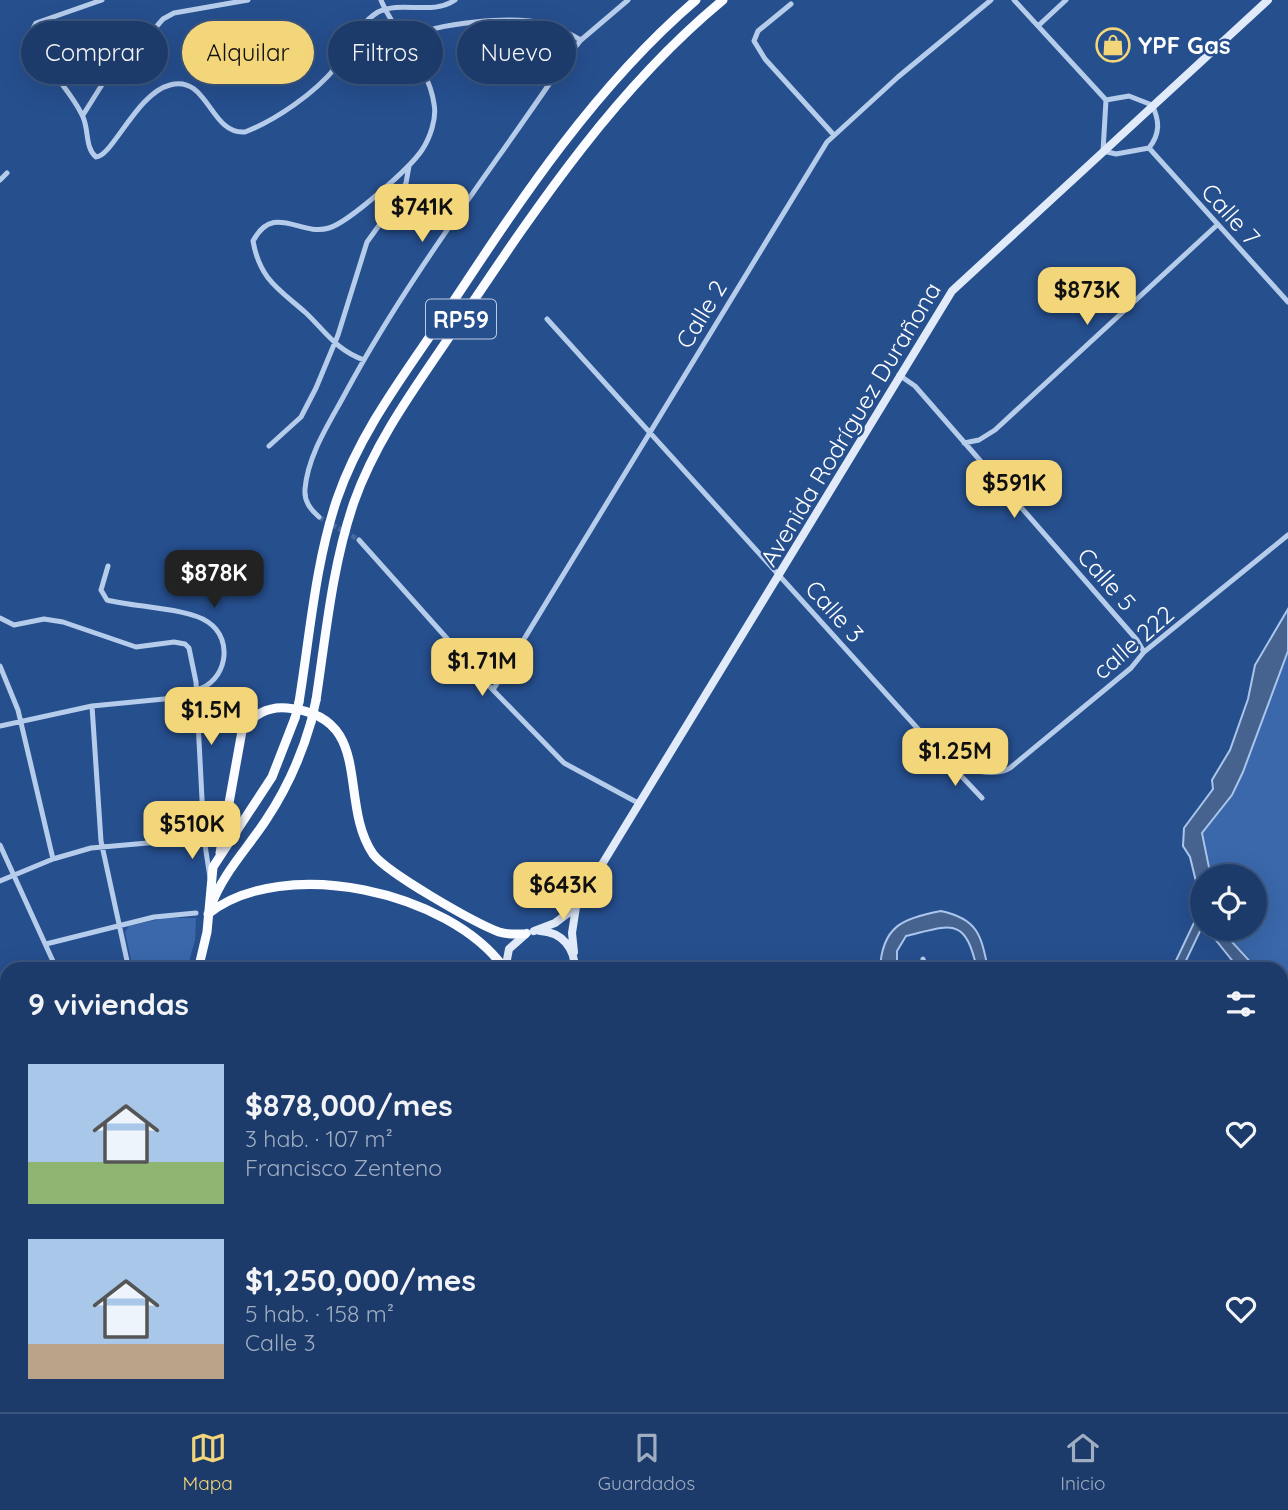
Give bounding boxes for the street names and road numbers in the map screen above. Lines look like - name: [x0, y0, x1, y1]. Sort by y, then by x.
- street label: Calle 7: [1195, 177, 1267, 251]
- street label: Calle 2: [669, 274, 733, 354]
- street label: Avenida Rodríguez Durañona: [753, 276, 947, 572]
- road number: RP59: [426, 300, 496, 338]
- street label: Calle 5: [1071, 541, 1143, 617]
- street label: Calle 3: [799, 574, 871, 648]
- street label: calle 222: [1086, 599, 1180, 685]

